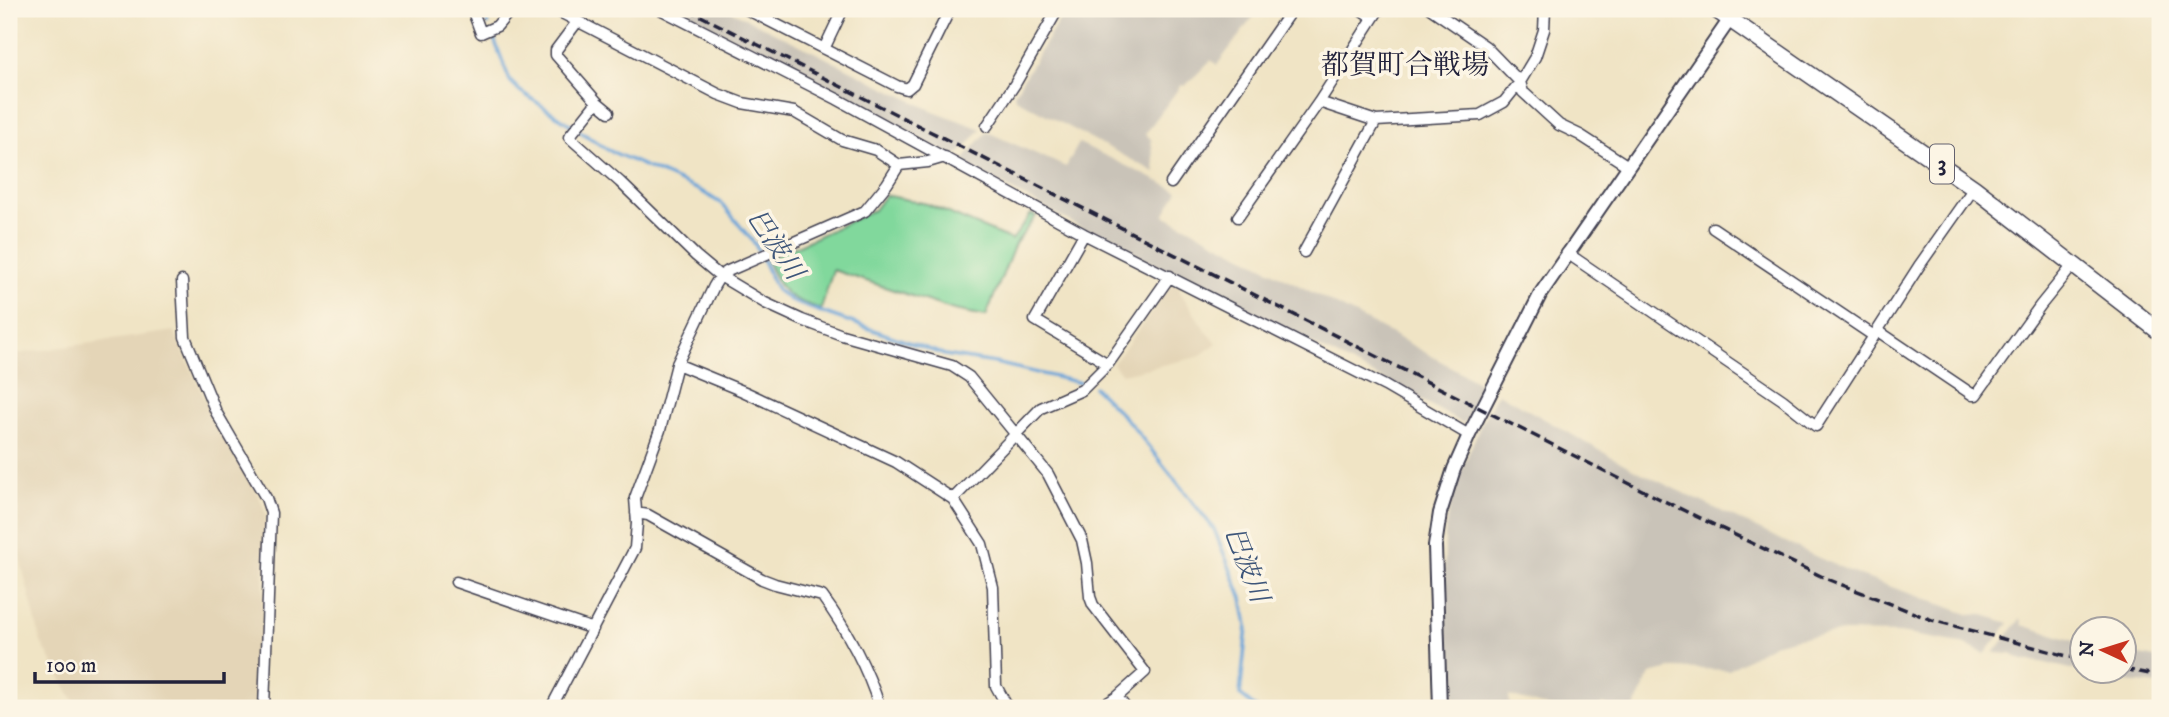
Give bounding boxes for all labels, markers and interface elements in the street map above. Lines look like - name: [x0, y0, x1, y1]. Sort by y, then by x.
- district label: 都賀町合戦場: [1321, 48, 1489, 83]
- road number: 3: [1930, 144, 1954, 183]
- water label: 巴波川: [740, 203, 812, 289]
- water label: 巴波川: [1217, 523, 1276, 610]
- north arrow: [2068, 616, 2138, 686]
- scale bar: [35, 640, 224, 684]
- text: N: [2076, 640, 2100, 658]
- text: 100 m: [46, 653, 97, 679]

